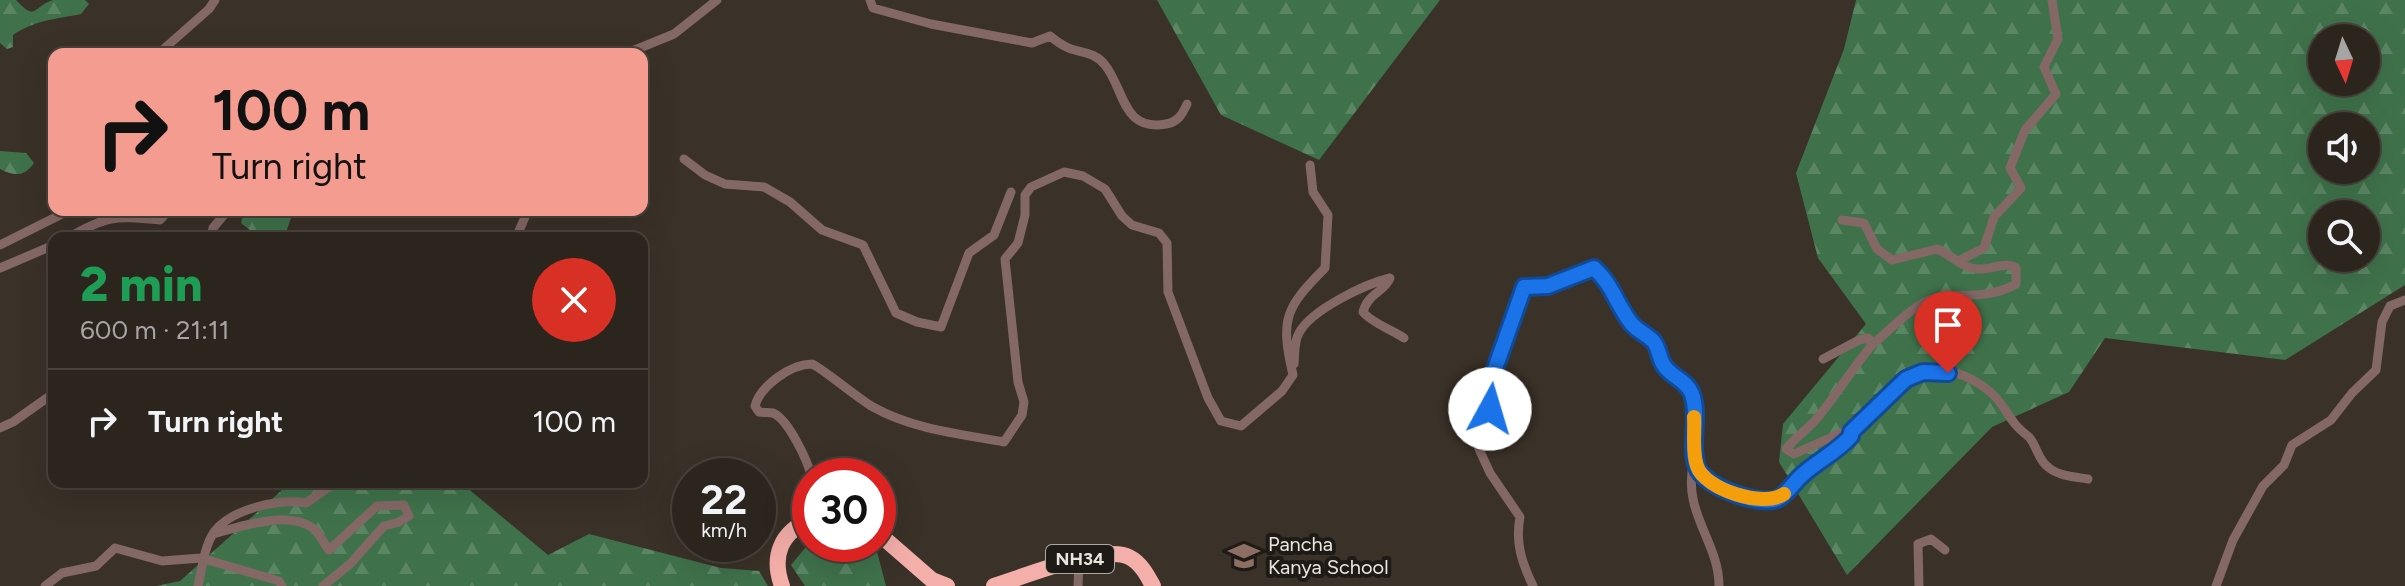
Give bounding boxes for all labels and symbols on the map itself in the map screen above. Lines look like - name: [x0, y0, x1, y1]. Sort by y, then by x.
- north arrow: [2308, 24, 2380, 96]
- pin: [1914, 291, 1982, 373]
- position arrow: [1448, 367, 1532, 451]
- speed limit sign: 30: [792, 458, 896, 562]
- place label: Pancha Kanya School: [1268, 532, 1389, 579]
- school or university icon: Pancha Kanya School: [1227, 539, 1261, 573]
- road number: NH34: [1046, 545, 1114, 573]

